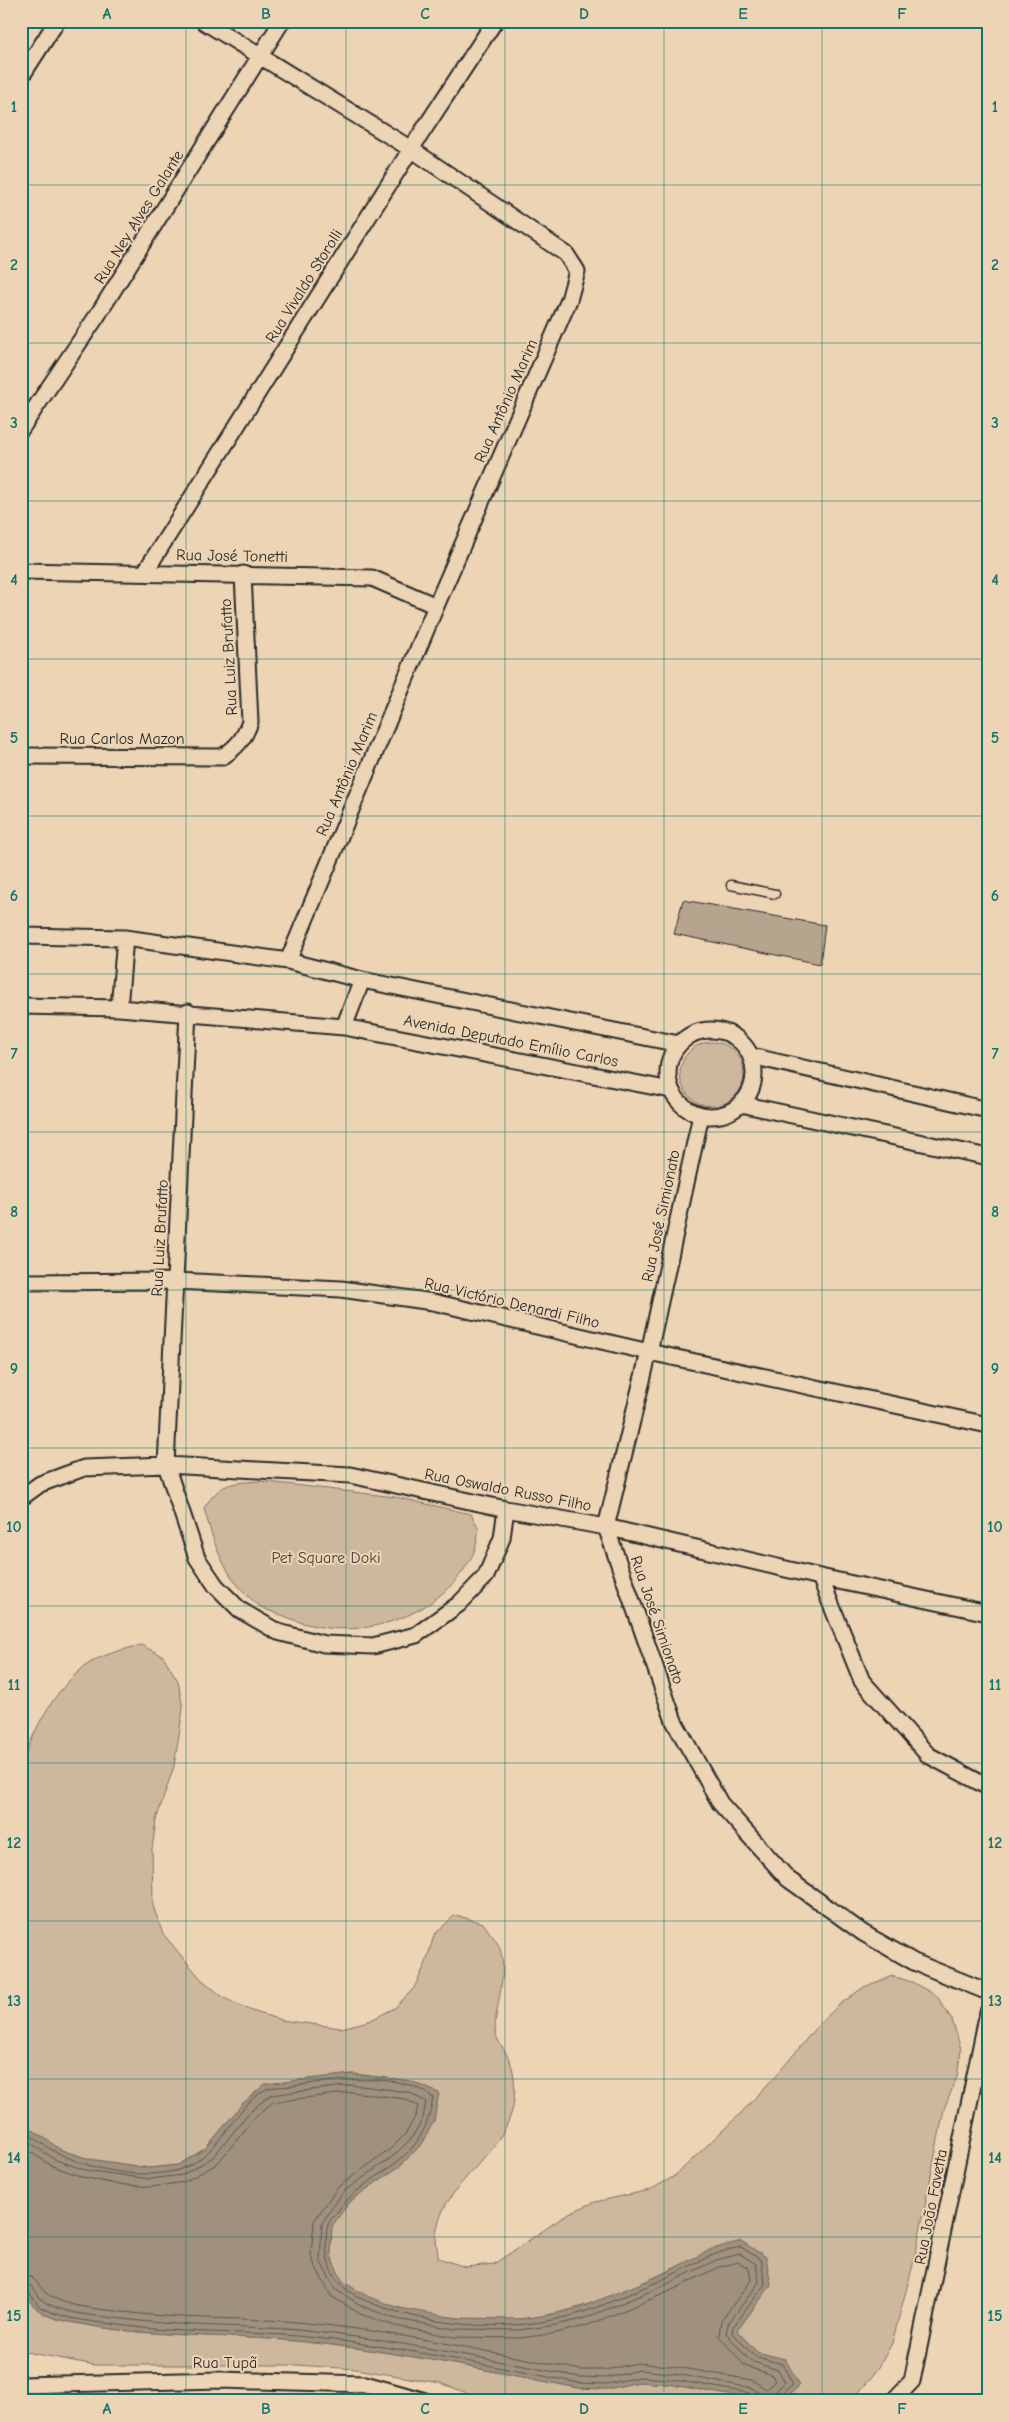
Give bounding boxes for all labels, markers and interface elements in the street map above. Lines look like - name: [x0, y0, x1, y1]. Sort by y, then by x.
- text: A: [103, 5, 112, 23]
- text: B: [261, 5, 271, 23]
- text: C: [420, 5, 430, 23]
- text: D: [579, 5, 589, 23]
- text: E: [738, 5, 748, 23]
- text: F: [897, 5, 907, 23]
- text: 1: [11, 98, 17, 116]
- text: 1: [992, 98, 998, 116]
- street label: Rua Ney Alves Galante: [91, 147, 187, 287]
- street label: Rua Vivaldo Storolli: [262, 226, 346, 346]
- text: 2: [10, 256, 18, 274]
- text: 2: [991, 256, 999, 274]
- street label: Rua Antônio Marim: [471, 336, 541, 466]
- text: 3: [10, 414, 18, 432]
- text: 3: [991, 414, 999, 432]
- street label: Rua José Tonetti: [176, 546, 288, 566]
- text: 4: [10, 571, 18, 589]
- text: 4: [991, 571, 999, 589]
- street label: Rua Luiz Brufatto: [217, 598, 241, 716]
- street label: Rua Antônio Marim: [313, 709, 381, 839]
- text: 5: [10, 729, 18, 747]
- text: 5: [991, 729, 999, 747]
- street label: Rua Carlos Mazon: [59, 730, 185, 748]
- text: 6: [10, 887, 18, 905]
- text: 6: [991, 887, 999, 905]
- street label: Avenida Deputado Emílio Carlos: [402, 1011, 620, 1071]
- text: 7: [10, 1045, 18, 1063]
- text: 7: [991, 1045, 999, 1063]
- street label: Rua José Simionato: [638, 1148, 684, 1284]
- street label: Rua Luiz Brufatto: [148, 1179, 172, 1297]
- text: 8: [10, 1203, 18, 1221]
- text: 8: [991, 1203, 999, 1221]
- street label: Rua Victório Denardi Filho: [423, 1274, 601, 1332]
- text: 9: [10, 1360, 18, 1378]
- text: 9: [991, 1360, 999, 1378]
- street label: Rua Oswaldo Russo Filho: [423, 1465, 593, 1515]
- text: 10: [6, 1518, 22, 1536]
- text: 10: [987, 1518, 1003, 1536]
- park label: Pet Square Doki: [271, 1549, 381, 1567]
- street label: Rua José Simionato: [627, 1554, 687, 1686]
- text: 11: [8, 1676, 20, 1694]
- text: 11: [989, 1676, 1001, 1694]
- text: 12: [7, 1834, 21, 1852]
- text: 12: [988, 1834, 1002, 1852]
- text: 13: [7, 1992, 21, 2010]
- text: 13: [988, 1992, 1002, 2010]
- street label: Rua João Favetta: [911, 2148, 951, 2266]
- text: 14: [7, 2149, 21, 2167]
- text: 14: [988, 2149, 1002, 2167]
- text: 15: [7, 2307, 21, 2325]
- text: 15: [988, 2307, 1002, 2325]
- street label: Rua Tupã: [193, 2354, 257, 2372]
- text: A: [103, 2400, 112, 2418]
- text: B: [261, 2400, 271, 2418]
- text: C: [420, 2400, 430, 2418]
- text: D: [579, 2400, 589, 2418]
- text: E: [738, 2400, 748, 2418]
- text: F: [897, 2400, 907, 2418]

